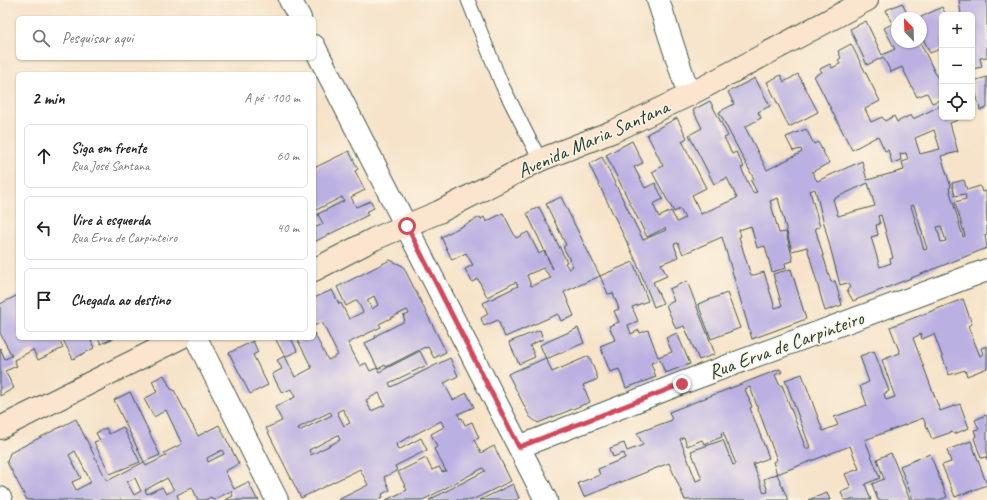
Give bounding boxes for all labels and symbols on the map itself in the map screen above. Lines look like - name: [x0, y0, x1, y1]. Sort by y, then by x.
- north arrow: [891, 12, 927, 48]
- street label: Avenida Maria Santana: [513, 94, 674, 184]
- route start: [398, 217, 416, 235]
- street label: Rua Erva de Carpinteiro: [705, 305, 868, 385]
- route end: [673, 375, 691, 393]

